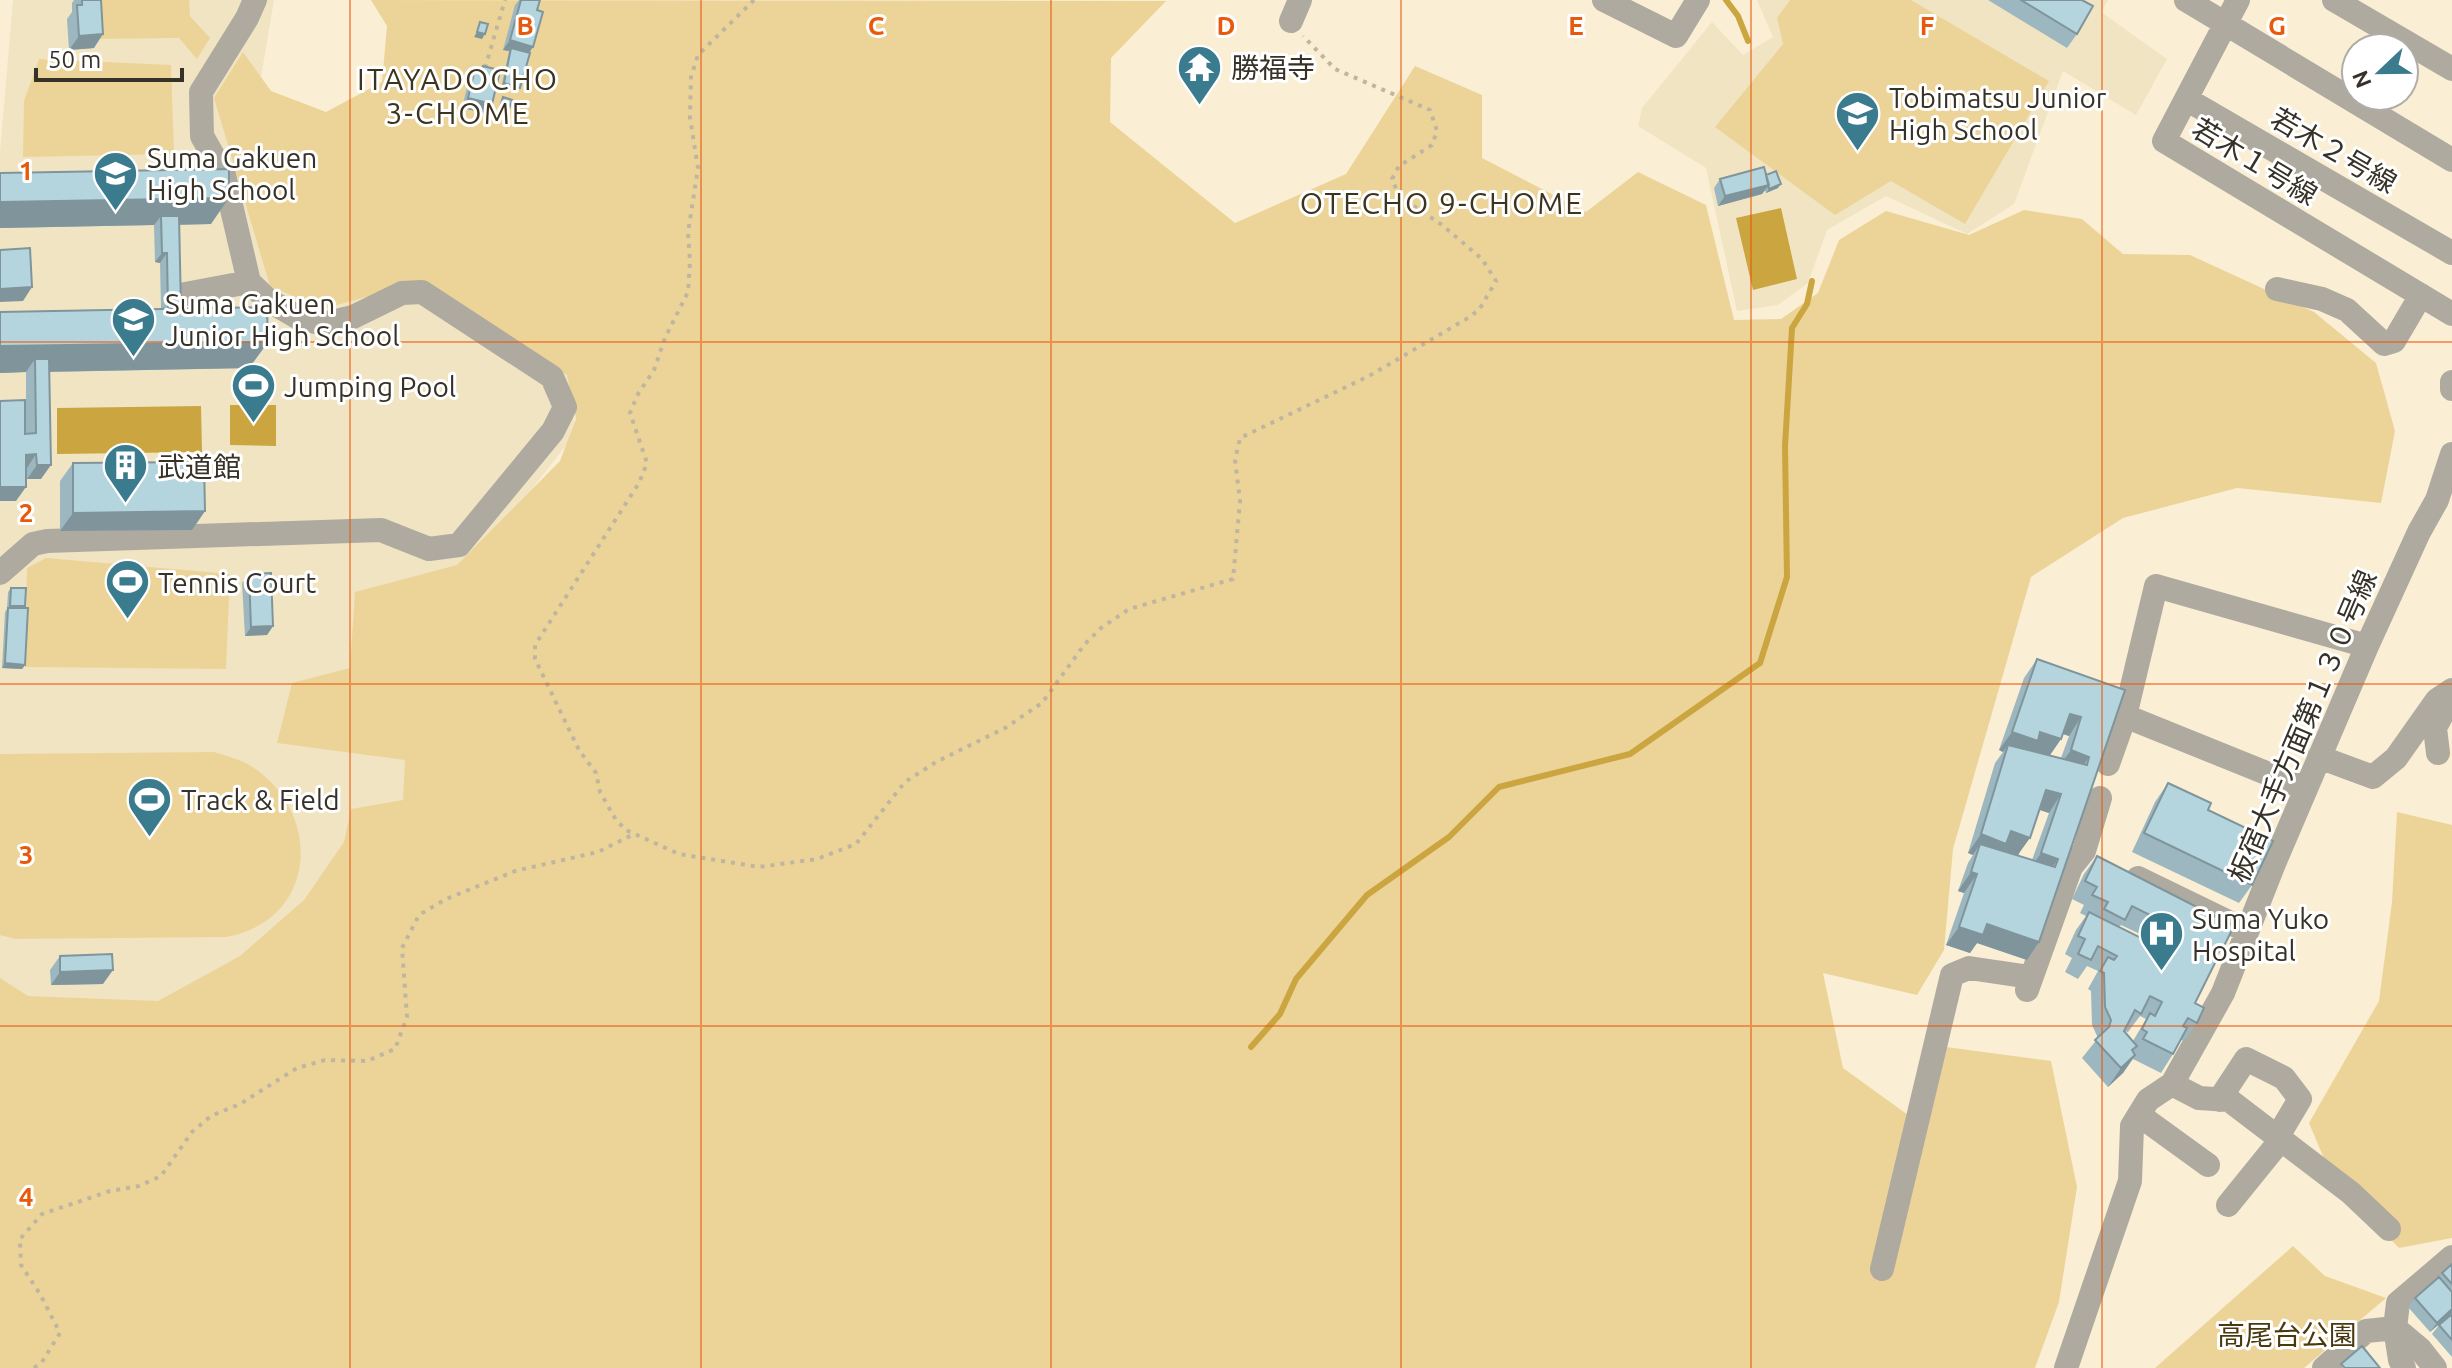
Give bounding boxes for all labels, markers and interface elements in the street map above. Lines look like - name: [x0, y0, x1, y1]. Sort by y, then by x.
- text: B: [516, 11, 534, 40]
- text: C: [868, 11, 885, 40]
- text: D: [1217, 11, 1235, 40]
- text: E: [1568, 11, 1584, 40]
- text: F: [1920, 11, 1934, 40]
- text: G: [2268, 11, 2286, 40]
- scale bar: [36, 32, 182, 82]
- north arrow: [2340, 32, 2420, 112]
- temple icon: 勝福寺: [1176, 43, 1224, 106]
- text: 50 m: [48, 46, 101, 73]
- place label: 勝福寺: [1231, 52, 1315, 83]
- district label: ITAYADOCHO 3-CHOME: [357, 62, 559, 130]
- text: N: [2346, 67, 2376, 92]
- place label: Tobimatsu Junior High School: [1889, 82, 2107, 145]
- school or university icon: Tobimatsu Junior High School: [1834, 89, 1882, 152]
- street label: 若木２号線: [2266, 102, 2402, 198]
- street label: 若木１号線: [2187, 112, 2323, 210]
- place label: Suma Gakuen High School: [147, 142, 317, 205]
- school or university icon: Suma Gakuen High School: [92, 149, 140, 212]
- text: 1: [19, 156, 33, 185]
- district label: OTECHO 9-CHOME: [1300, 186, 1584, 220]
- place label: Suma Gakuen Junior High School: [165, 288, 400, 351]
- school or university icon: Suma Gakuen Junior High School: [110, 295, 158, 358]
- sports icon: Jumping Pool: [229, 362, 277, 425]
- place label: Jumping Pool: [284, 371, 456, 402]
- building icon: 武道館: [102, 442, 150, 505]
- place label: 武道館: [157, 451, 241, 482]
- text: 2: [19, 498, 33, 527]
- sports icon: Tennis Court: [103, 558, 151, 621]
- street label: 板宿大手方面第１３０号線: [2222, 565, 2382, 887]
- place label: Tennis Court: [158, 567, 316, 598]
- sports icon: Track & Field: [126, 775, 174, 838]
- place label: Track & Field: [181, 784, 340, 815]
- text: 3: [19, 840, 33, 869]
- place label: Suma Yuko Hospital: [2192, 903, 2329, 966]
- hospital icon: Suma Yuko Hospital: [2137, 910, 2185, 973]
- text: 4: [19, 1182, 33, 1211]
- park label: 高尾台公園: [2217, 1319, 2357, 1350]

